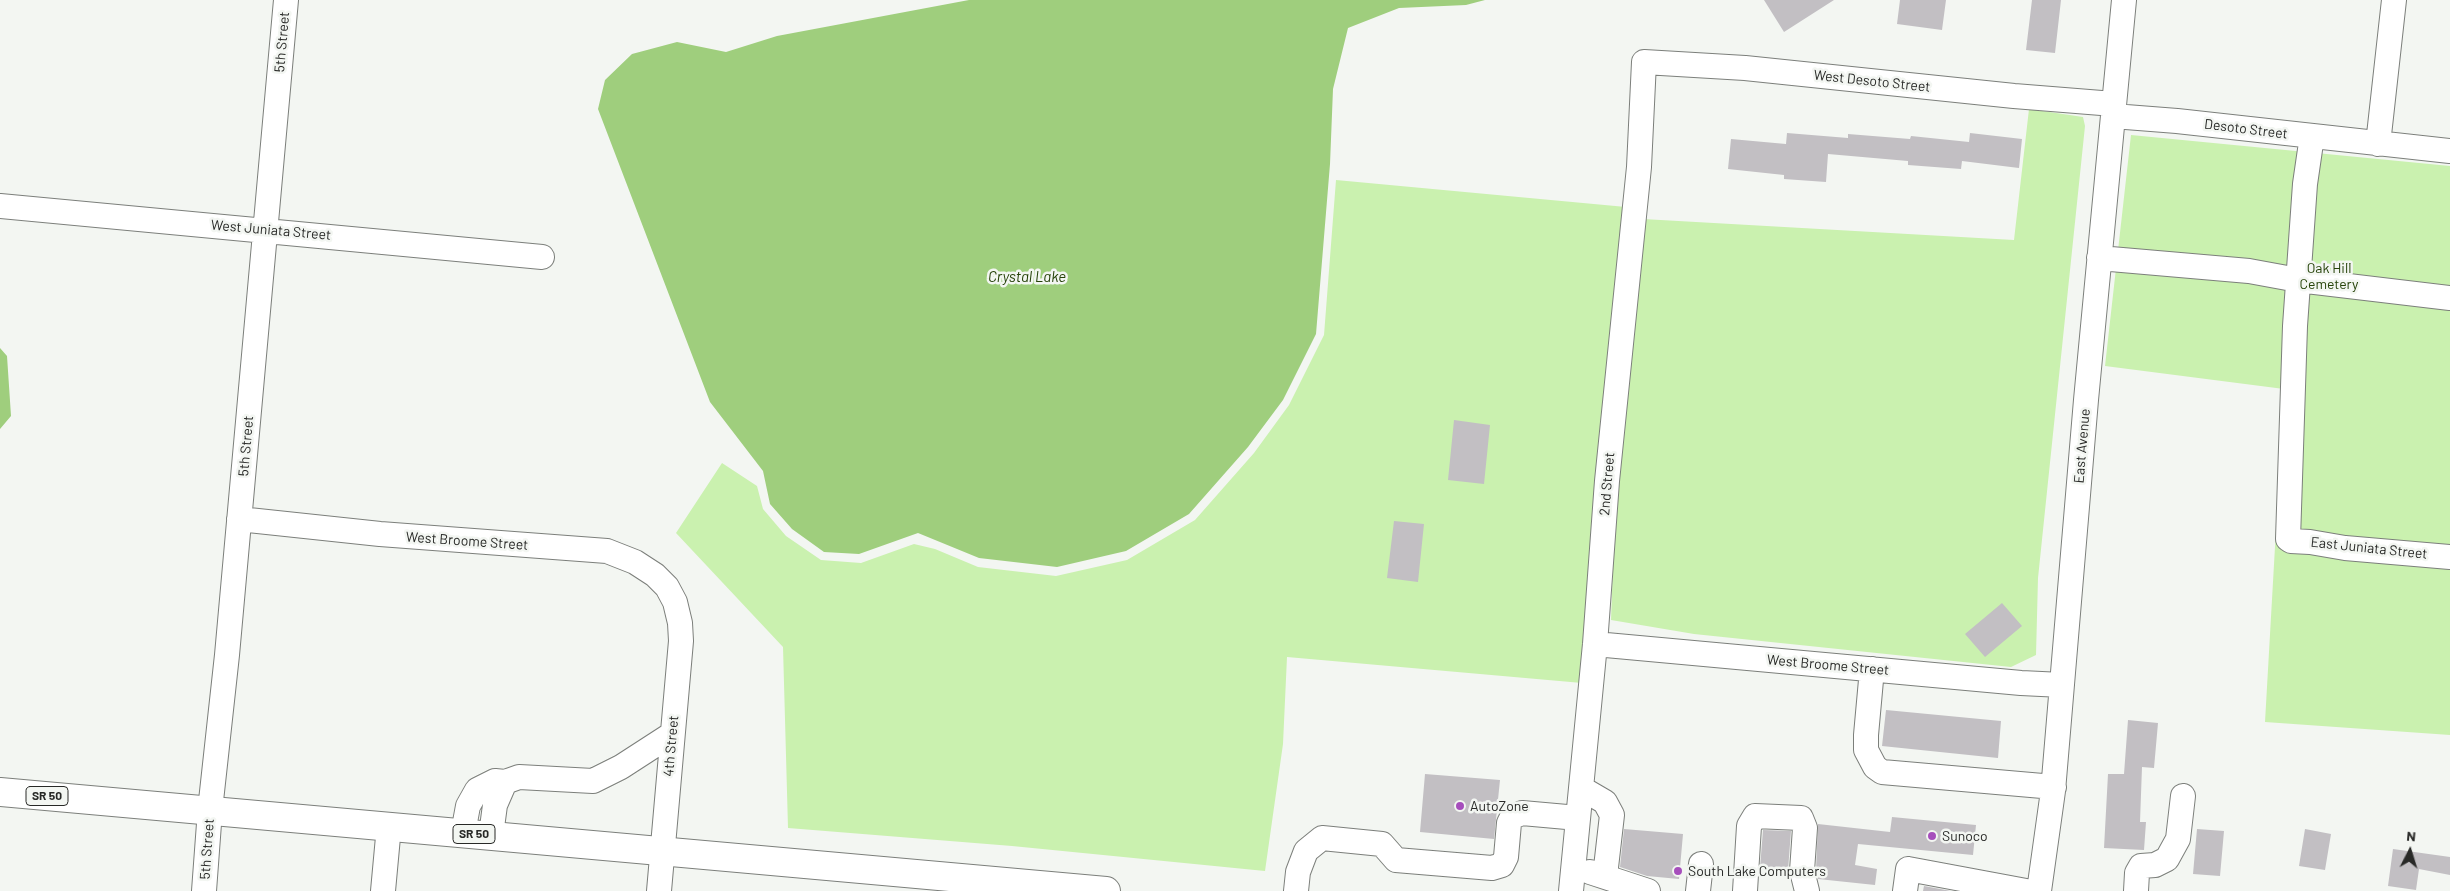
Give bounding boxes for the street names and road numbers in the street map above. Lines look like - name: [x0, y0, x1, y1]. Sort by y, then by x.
- street label: 5th Street: [271, 11, 293, 73]
- street label: West Desoto Street: [1813, 67, 1931, 95]
- street label: Desoto Street: [2203, 116, 2289, 142]
- street label: West Juniata Street: [210, 216, 332, 244]
- street label: East Avenue: [2070, 408, 2094, 484]
- street label: 5th Street: [235, 415, 257, 477]
- street label: 2nd Street: [1596, 452, 1618, 516]
- street label: West Broome Street: [405, 528, 529, 554]
- street label: East Juniata Street: [2310, 534, 2428, 562]
- street label: West Broome Street: [1766, 651, 1890, 679]
- street label: 4th Street: [660, 715, 682, 777]
- road number: SR 50: [26, 786, 68, 806]
- street label: 5th Street: [196, 818, 218, 880]
- road number: SR 50: [453, 824, 495, 844]

